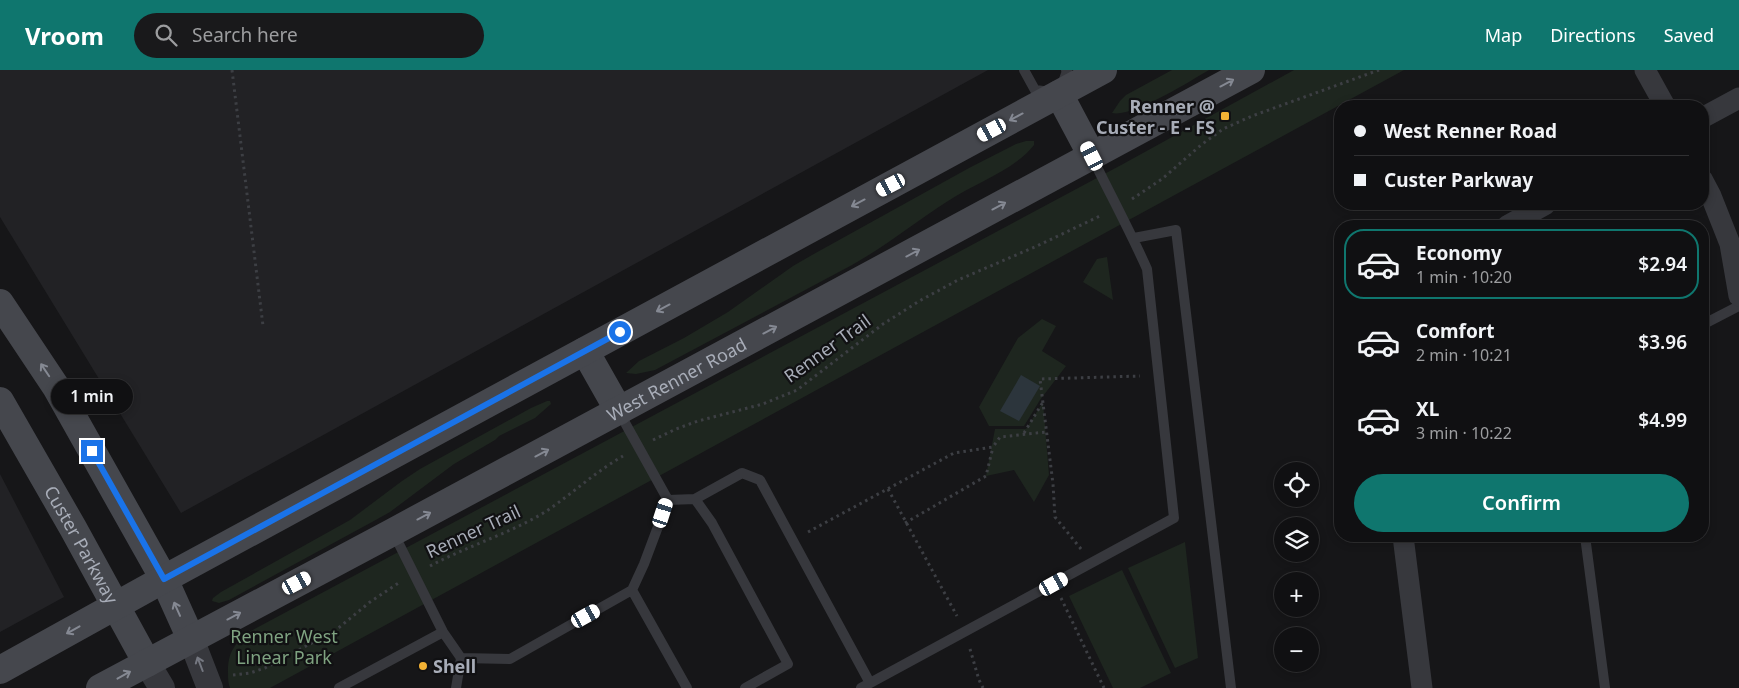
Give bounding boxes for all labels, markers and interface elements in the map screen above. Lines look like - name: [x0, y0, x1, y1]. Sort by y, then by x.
- search box: [134, 13, 484, 58]
- text: Vroom: [25, 19, 104, 52]
- icon: search: [152, 21, 180, 49]
- text: Search here: [192, 22, 298, 48]
- text: Map: [1485, 23, 1522, 47]
- text: Directions: [1550, 23, 1636, 47]
- text: Saved: [1664, 23, 1714, 47]
- one-way arrow: [1219, 78, 1234, 87]
- place label: Renner @ Custer - E - FS: [1096, 94, 1215, 139]
- marker: Renner @ Custer - E - FS: [1219, 110, 1231, 122]
- one-way arrow: [1009, 112, 1024, 122]
- car: [975, 116, 1008, 144]
- text: West Renner Road: [1384, 118, 1557, 144]
- car: [1078, 139, 1105, 173]
- text: Custer Parkway: [1384, 167, 1533, 193]
- car: [874, 171, 907, 199]
- one-way arrow: [851, 199, 866, 208]
- one-way arrow: [992, 201, 1007, 211]
- text: Economy: [1416, 240, 1502, 266]
- icon: car: [1356, 242, 1401, 287]
- one-way arrow: [905, 248, 920, 258]
- text: $2.94: [1638, 251, 1687, 277]
- text: 1 min · 10:20: [1416, 266, 1512, 288]
- one-way arrow: [656, 304, 671, 314]
- street label: Renner Trail: [779, 308, 875, 388]
- text: Comfort: [1416, 318, 1495, 344]
- icon: car: [1356, 320, 1401, 365]
- route start: [609, 321, 631, 343]
- one-way arrow: [762, 325, 777, 335]
- text: $3.96: [1638, 329, 1687, 355]
- street label: West Renner Road: [602, 332, 751, 427]
- text: 2 min · 10:21: [1416, 344, 1512, 366]
- one-way arrow: [40, 363, 50, 377]
- callout: 1 min: [51, 378, 133, 414]
- text: 1 min: [70, 385, 114, 407]
- text: XL: [1416, 396, 1439, 422]
- icon: car: [1356, 398, 1401, 443]
- text: $4.99: [1638, 407, 1687, 433]
- text: 3 min · 10:22: [1416, 422, 1512, 444]
- route end: [81, 440, 103, 462]
- one-way arrow: [534, 448, 549, 458]
- map controls: [1274, 462, 1319, 672]
- button: locate: [1274, 462, 1319, 507]
- button: Confirm: [1354, 474, 1689, 532]
- street label: Custer Parkway: [39, 481, 124, 608]
- car: [651, 496, 674, 530]
- street label: Renner Trail: [422, 499, 524, 563]
- one-way arrow: [416, 511, 431, 520]
- button: layers: [1274, 517, 1319, 562]
- car: [280, 569, 313, 597]
- car: [1037, 570, 1070, 598]
- button: +: [1274, 572, 1319, 617]
- one-way arrow: [172, 602, 182, 617]
- car: [569, 602, 602, 630]
- one-way arrow: [226, 611, 241, 621]
- park label: Renner West Linear Park: [230, 624, 338, 669]
- one-way arrow: [66, 626, 81, 635]
- button: −: [1274, 627, 1319, 672]
- place label: Shell: [433, 654, 476, 678]
- one-way arrow: [195, 657, 205, 672]
- marker: Shell: [417, 660, 429, 672]
- one-way arrow: [116, 670, 131, 680]

